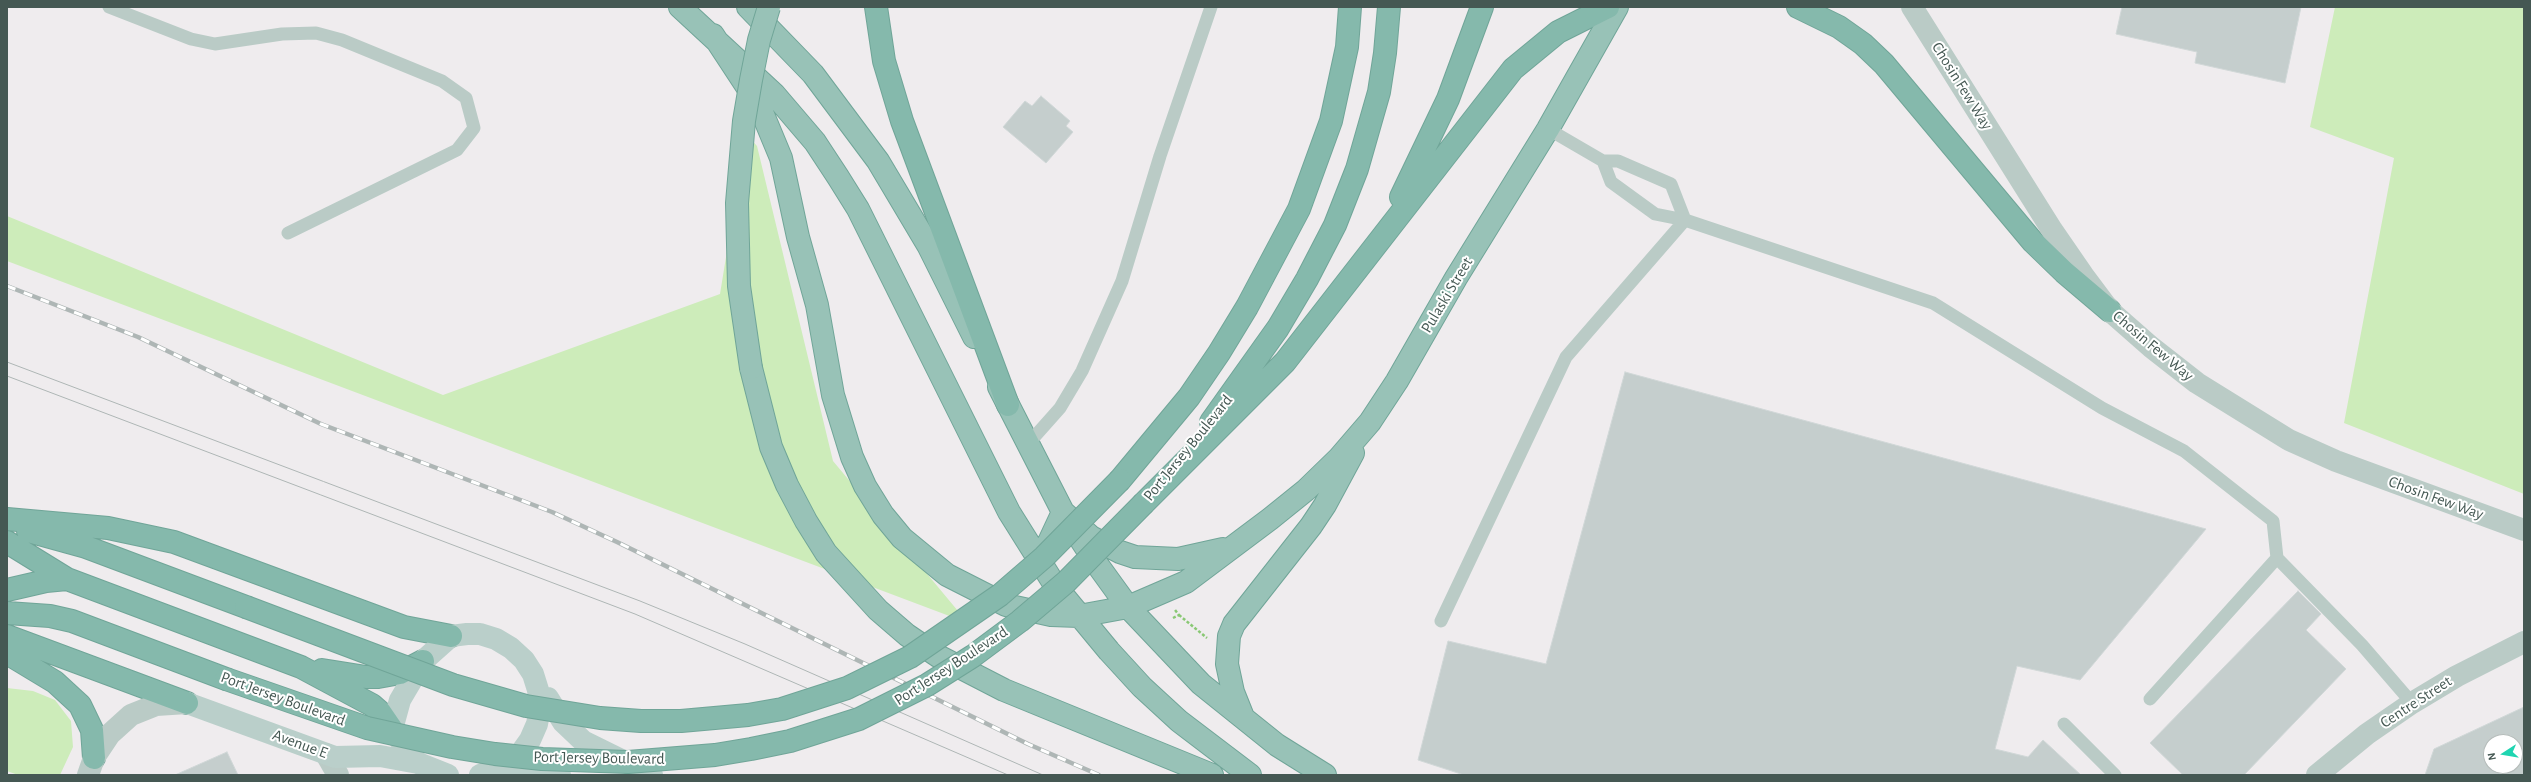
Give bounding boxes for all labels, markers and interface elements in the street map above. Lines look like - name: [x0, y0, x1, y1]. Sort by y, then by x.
- street label: Chosin Few Way: [1927, 39, 1997, 133]
- street label: Pulaski Street: [1417, 254, 1477, 336]
- street label: Chosin Few Way: [2109, 307, 2197, 385]
- street label: Port Jersey Boulevard: [1139, 391, 1237, 505]
- street label: Chosin Few Way: [2386, 472, 2486, 524]
- street label: Port Jersey Boulevard: [891, 622, 1011, 710]
- street label: Port Jersey Boulevard: [218, 668, 348, 730]
- street label: Centre Street: [2377, 672, 2455, 732]
- street label: Avenue E: [270, 725, 330, 763]
- north arrow: [2483, 734, 2523, 774]
- street label: Port Jersey Boulevard: [533, 747, 665, 769]
- text: N: [2486, 752, 2498, 761]

